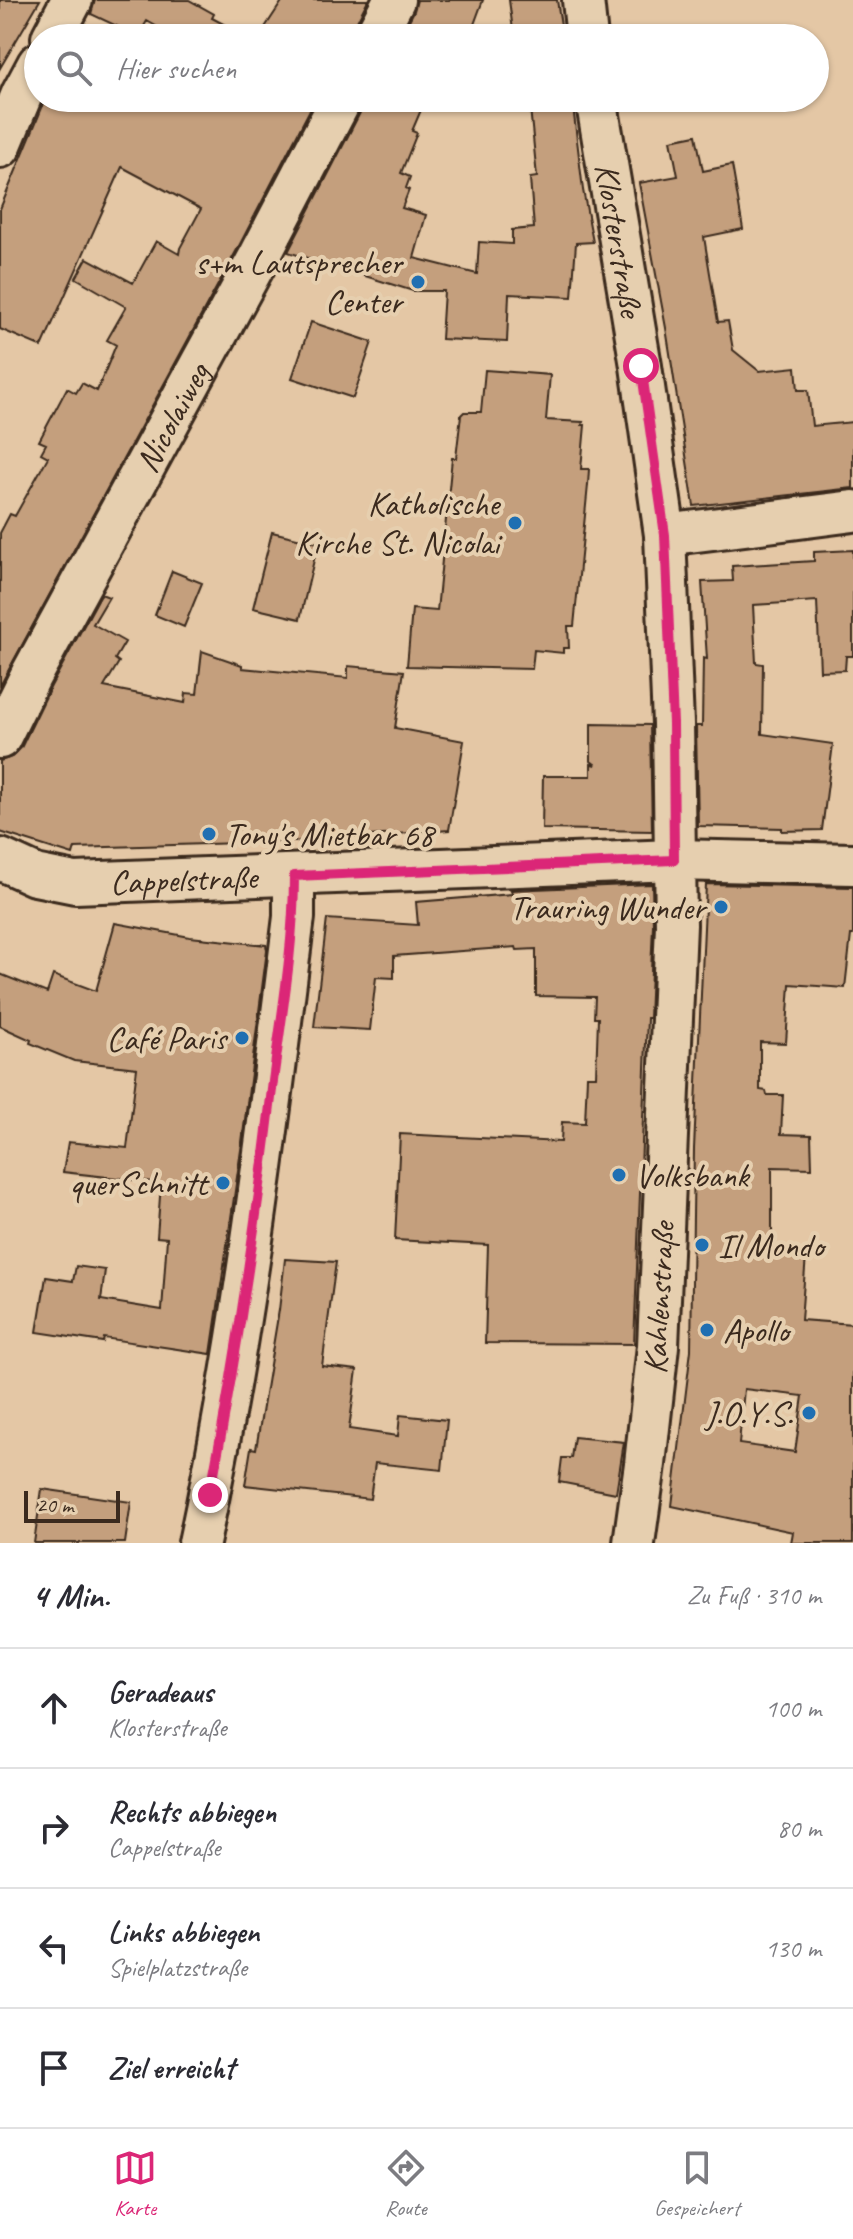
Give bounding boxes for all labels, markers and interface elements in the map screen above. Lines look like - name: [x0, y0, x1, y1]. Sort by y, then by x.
- search box: [24, 24, 829, 112]
- icon: search: [52, 46, 96, 90]
- text: Hier suchen: [116, 49, 236, 87]
- street label: Klosterstraße: [585, 160, 654, 323]
- place label: s+m Lautsprecher Center: [195, 241, 405, 323]
- marker: s+m Lautsprecher Center: [409, 273, 427, 291]
- route start: [623, 348, 659, 384]
- street label: Nicolaiweg: [125, 353, 220, 480]
- place label: Katholische Kirche St. Nicolai: [296, 482, 503, 564]
- marker: Katholische Kirche St. Nicolai: [506, 514, 524, 532]
- place label: Tony's Mietbar 68: [225, 813, 437, 856]
- marker: Tony's Mietbar 68: [200, 825, 218, 843]
- street label: Cappelstraße: [109, 855, 261, 904]
- place label: Trauring Wunder: [509, 886, 709, 929]
- marker: Trauring Wunder: [712, 898, 730, 916]
- place label: Café Paris: [106, 1017, 228, 1060]
- marker: Café Paris: [233, 1029, 251, 1047]
- place label: Volksbank: [635, 1154, 751, 1197]
- place label: querSchnitt: [70, 1162, 211, 1205]
- marker: Volksbank: [610, 1166, 628, 1184]
- marker: querSchnitt: [214, 1174, 232, 1192]
- street label: Kahlenstraße: [633, 1218, 684, 1375]
- place label: Il Mondo: [718, 1224, 827, 1267]
- marker: Il Mondo: [693, 1236, 711, 1254]
- place label: Apollo: [723, 1309, 792, 1352]
- marker: Apollo: [698, 1321, 716, 1339]
- place label: J.O.Y.S.: [703, 1392, 793, 1435]
- marker: J.O.Y.S.: [800, 1404, 818, 1422]
- route end: [192, 1477, 228, 1513]
- scale bar: [24, 1487, 120, 1523]
- text: 20 m: [36, 1491, 73, 1519]
- text: 4 Min.: [32, 1574, 110, 1617]
- text: Zu Fuß · 310 m: [687, 1579, 821, 1612]
- text: Geradeaus: [108, 1673, 213, 1711]
- icon: ahead: [32, 1686, 76, 1730]
- text: 100 m: [765, 1692, 821, 1725]
- text: Klosterstraße: [108, 1711, 226, 1744]
- text: Rechts abbiegen: [108, 1793, 276, 1831]
- icon: right: [32, 1806, 76, 1850]
- text: 80 m: [777, 1812, 821, 1845]
- text: Cappelstraße: [108, 1831, 220, 1864]
- text: Links abbiegen: [108, 1913, 259, 1951]
- icon: left: [32, 1926, 76, 1970]
- text: 130 m: [765, 1932, 821, 1965]
- text: Spielplatzstraße: [108, 1951, 247, 1984]
- icon: arrive: [32, 2046, 76, 2090]
- text: Ziel erreicht: [108, 2049, 234, 2087]
- tab: Karte: [113, 2146, 157, 2222]
- tab: Route: [384, 2146, 428, 2222]
- tab: Gespeichert: [654, 2146, 740, 2222]

